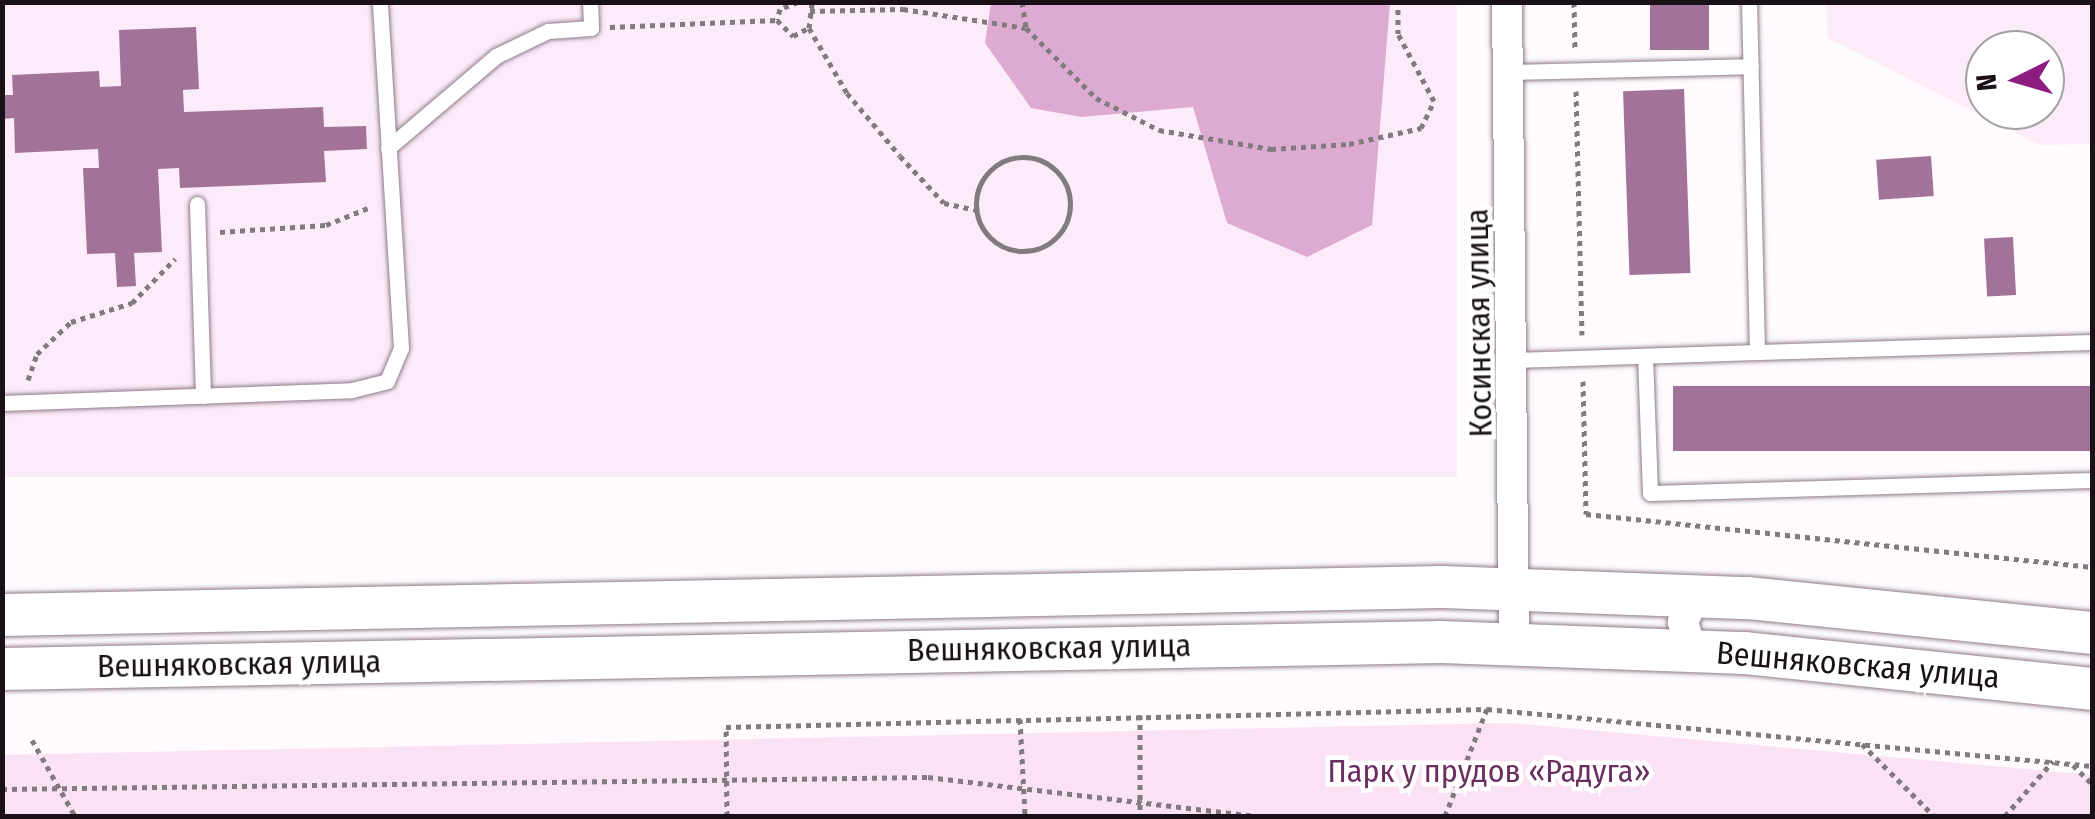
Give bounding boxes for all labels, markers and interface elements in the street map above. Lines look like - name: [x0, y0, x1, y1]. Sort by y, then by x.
- north arrow: [1965, 30, 2065, 130]
- text: N: [1969, 73, 2004, 92]
- street label: Косинская улица: [1458, 208, 1500, 438]
- street label: Вешняковская улица: [907, 626, 1191, 670]
- street label: Вешняковская улица: [1715, 633, 2001, 697]
- street label: Вешняковская улица: [97, 642, 381, 686]
- park label: Парк у прудов «Радуга»: [1328, 752, 1650, 790]

